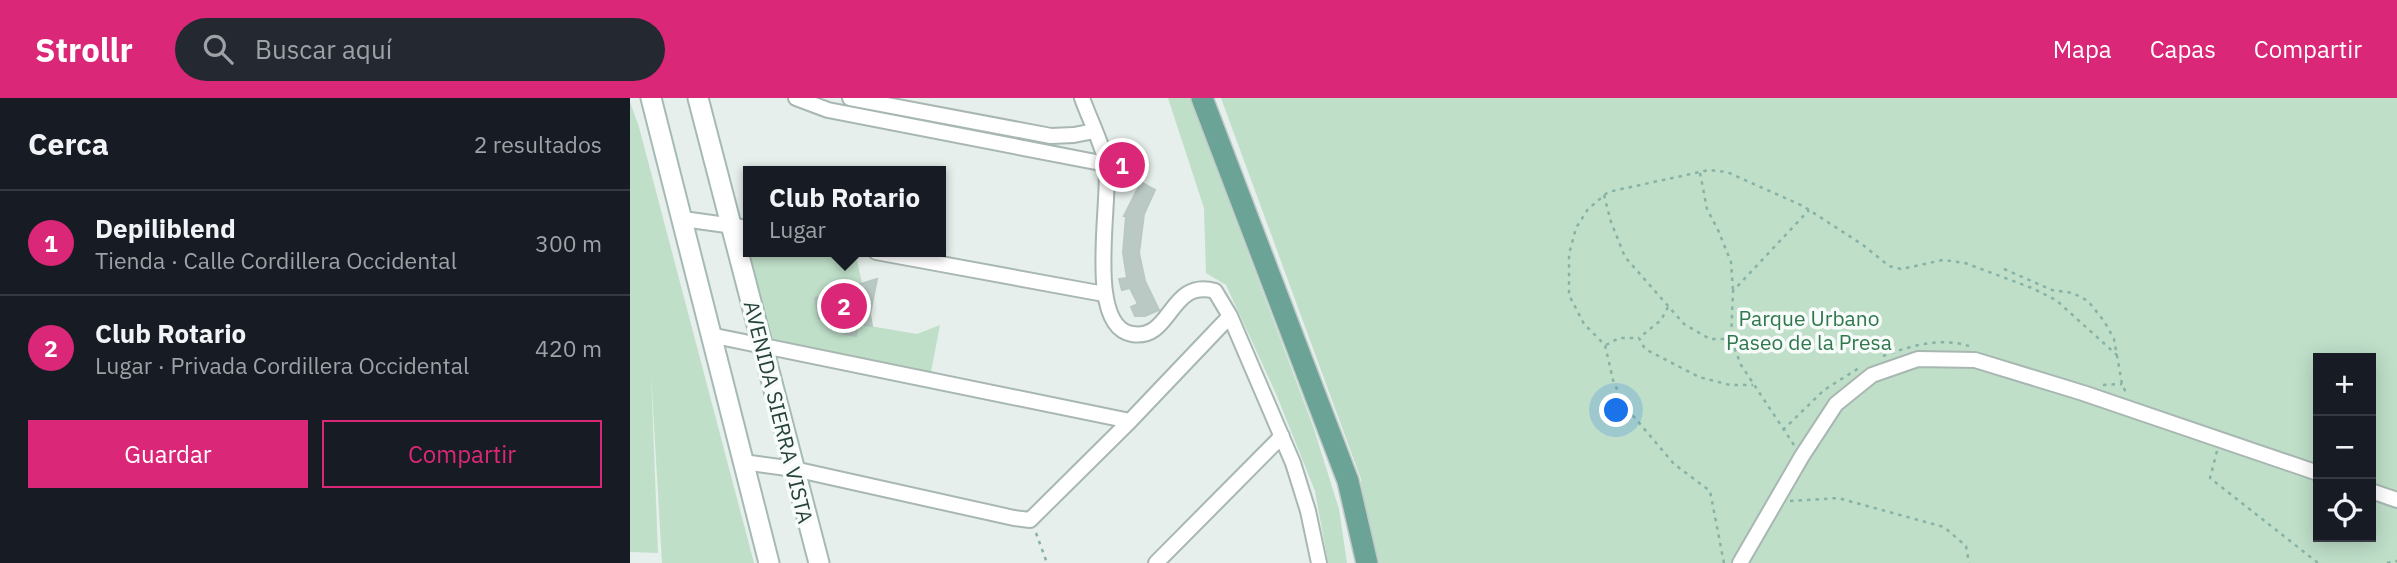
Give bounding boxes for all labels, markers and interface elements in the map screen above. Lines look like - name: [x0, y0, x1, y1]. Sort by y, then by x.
- search box: [175, 18, 665, 81]
- text: Strollr: [35, 28, 133, 71]
- icon: search: [199, 30, 237, 68]
- text: Buscar aquí: [255, 32, 392, 66]
- text: Mapa: [2053, 33, 2112, 65]
- text: Capas: [2150, 33, 2216, 65]
- text: Compartir: [2254, 33, 2362, 65]
- text: Cerca: [28, 124, 109, 163]
- text: 2 resultados: [474, 129, 602, 159]
- pin: 1: [1099, 139, 1145, 191]
- popup: [743, 166, 946, 257]
- text: Club Rotario: [769, 180, 920, 214]
- text: Depiliblend: [95, 211, 236, 245]
- text: Lugar: [769, 214, 826, 244]
- text: 1: [44, 228, 58, 258]
- text: 300 m: [535, 228, 602, 258]
- text: Tienda · Calle Cordillera Occidental: [95, 245, 457, 275]
- pin: 2: [821, 280, 867, 332]
- street label: AVENIDA SIERRA VISTA: [738, 298, 820, 526]
- park label: Parque Urbano Paseo de la Presa: [1726, 304, 1892, 356]
- text: Club Rotario: [95, 316, 246, 350]
- text: 2: [44, 333, 58, 363]
- text: 420 m: [535, 333, 602, 363]
- text: Lugar · Privada Cordillera Occidental: [95, 350, 469, 380]
- map controls: [2313, 353, 2376, 542]
- button: +: [2313, 353, 2376, 416]
- your location: [1599, 393, 1633, 427]
- button: −: [2313, 416, 2376, 479]
- button: Guardar: [28, 420, 308, 488]
- button: Compartir: [322, 420, 602, 488]
- button: locate: [2313, 479, 2376, 542]

